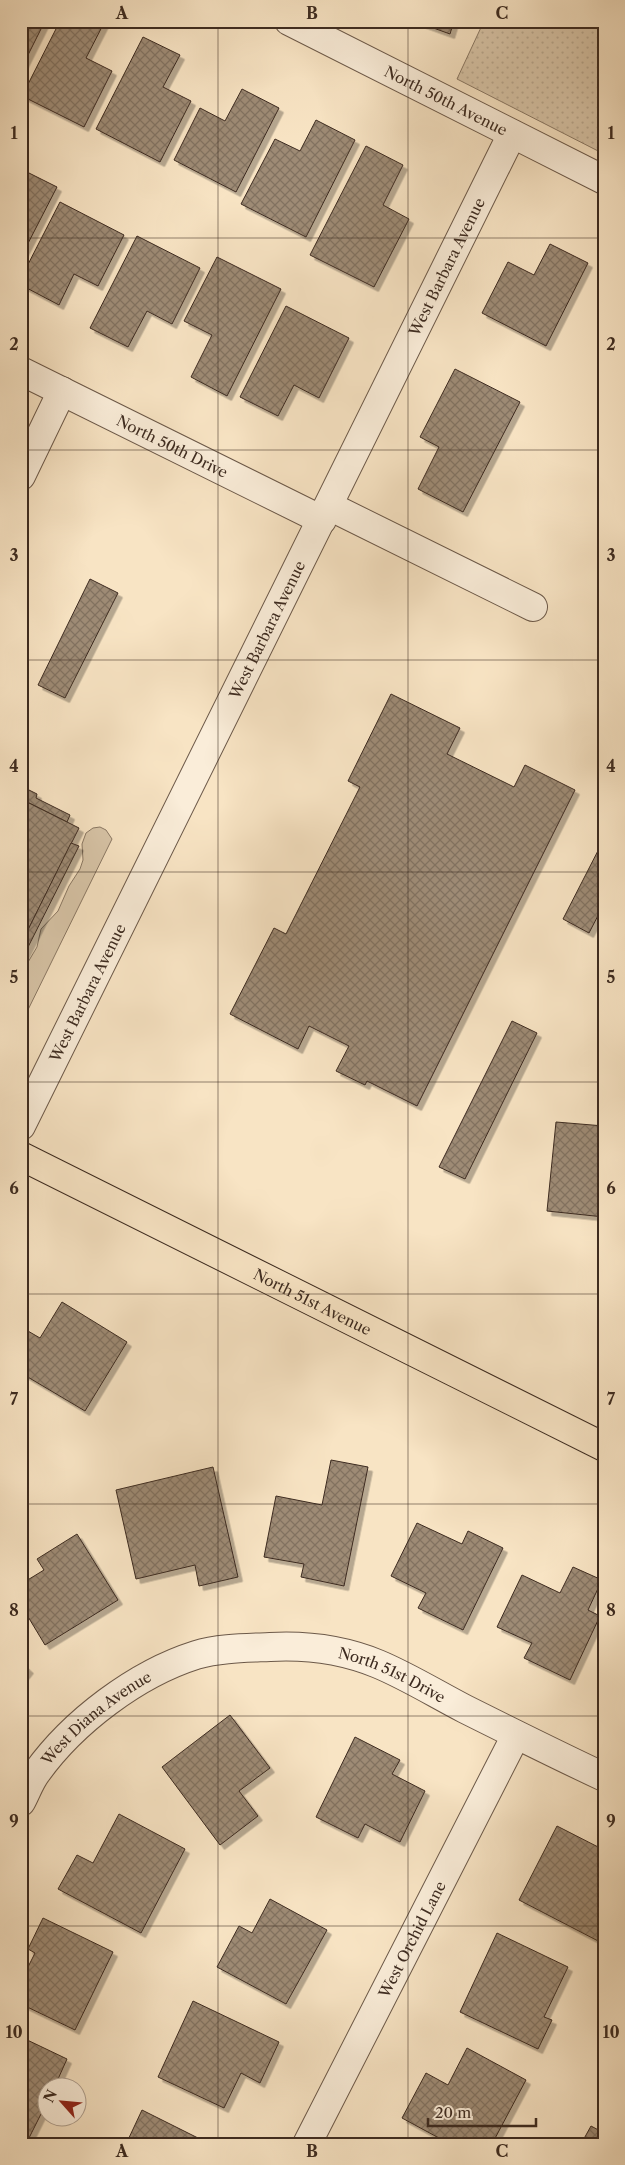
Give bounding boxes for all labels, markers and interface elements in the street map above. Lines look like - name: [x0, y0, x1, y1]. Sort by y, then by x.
- text: A: [115, 3, 129, 23]
- text: B: [306, 3, 318, 23]
- text: C: [496, 3, 508, 23]
- street label: North 50th Avenue: [381, 61, 511, 139]
- text: 1: [10, 123, 18, 143]
- text: 1: [607, 123, 615, 143]
- street label: West Barbara Avenue: [404, 194, 489, 340]
- text: 2: [9, 334, 19, 354]
- text: 2: [606, 334, 616, 354]
- street label: North 50th Drive: [114, 410, 231, 481]
- text: 3: [9, 545, 19, 565]
- text: 3: [606, 545, 616, 565]
- street label: West Barbara Avenue: [224, 557, 309, 703]
- text: 4: [9, 756, 19, 776]
- text: 4: [606, 756, 616, 776]
- street label: West Barbara Avenue: [44, 920, 129, 1066]
- text: 5: [10, 967, 19, 987]
- text: 5: [607, 967, 616, 987]
- text: 6: [9, 1178, 19, 1198]
- text: 6: [606, 1178, 616, 1198]
- street label: North 51st Avenue: [251, 1264, 375, 1339]
- text: 7: [10, 1389, 19, 1409]
- text: 7: [607, 1389, 616, 1409]
- text: 8: [9, 1600, 19, 1620]
- text: 8: [606, 1600, 616, 1620]
- street label: North 51st Drive: [337, 1643, 449, 1706]
- street label: West Diana Avenue: [36, 1667, 154, 1769]
- text: 9: [9, 1811, 19, 1831]
- text: 9: [606, 1811, 616, 1831]
- street label: West Orchid Lane: [374, 1878, 449, 2002]
- text: 10: [5, 2022, 23, 2042]
- text: 10: [602, 2022, 620, 2042]
- north arrow: [38, 2078, 88, 2128]
- text: N: [40, 2087, 61, 2106]
- scale bar: [428, 2095, 535, 2127]
- text: 20 m: [435, 2103, 471, 2122]
- text: A: [115, 2141, 129, 2161]
- text: B: [306, 2141, 318, 2161]
- text: C: [496, 2141, 508, 2161]

